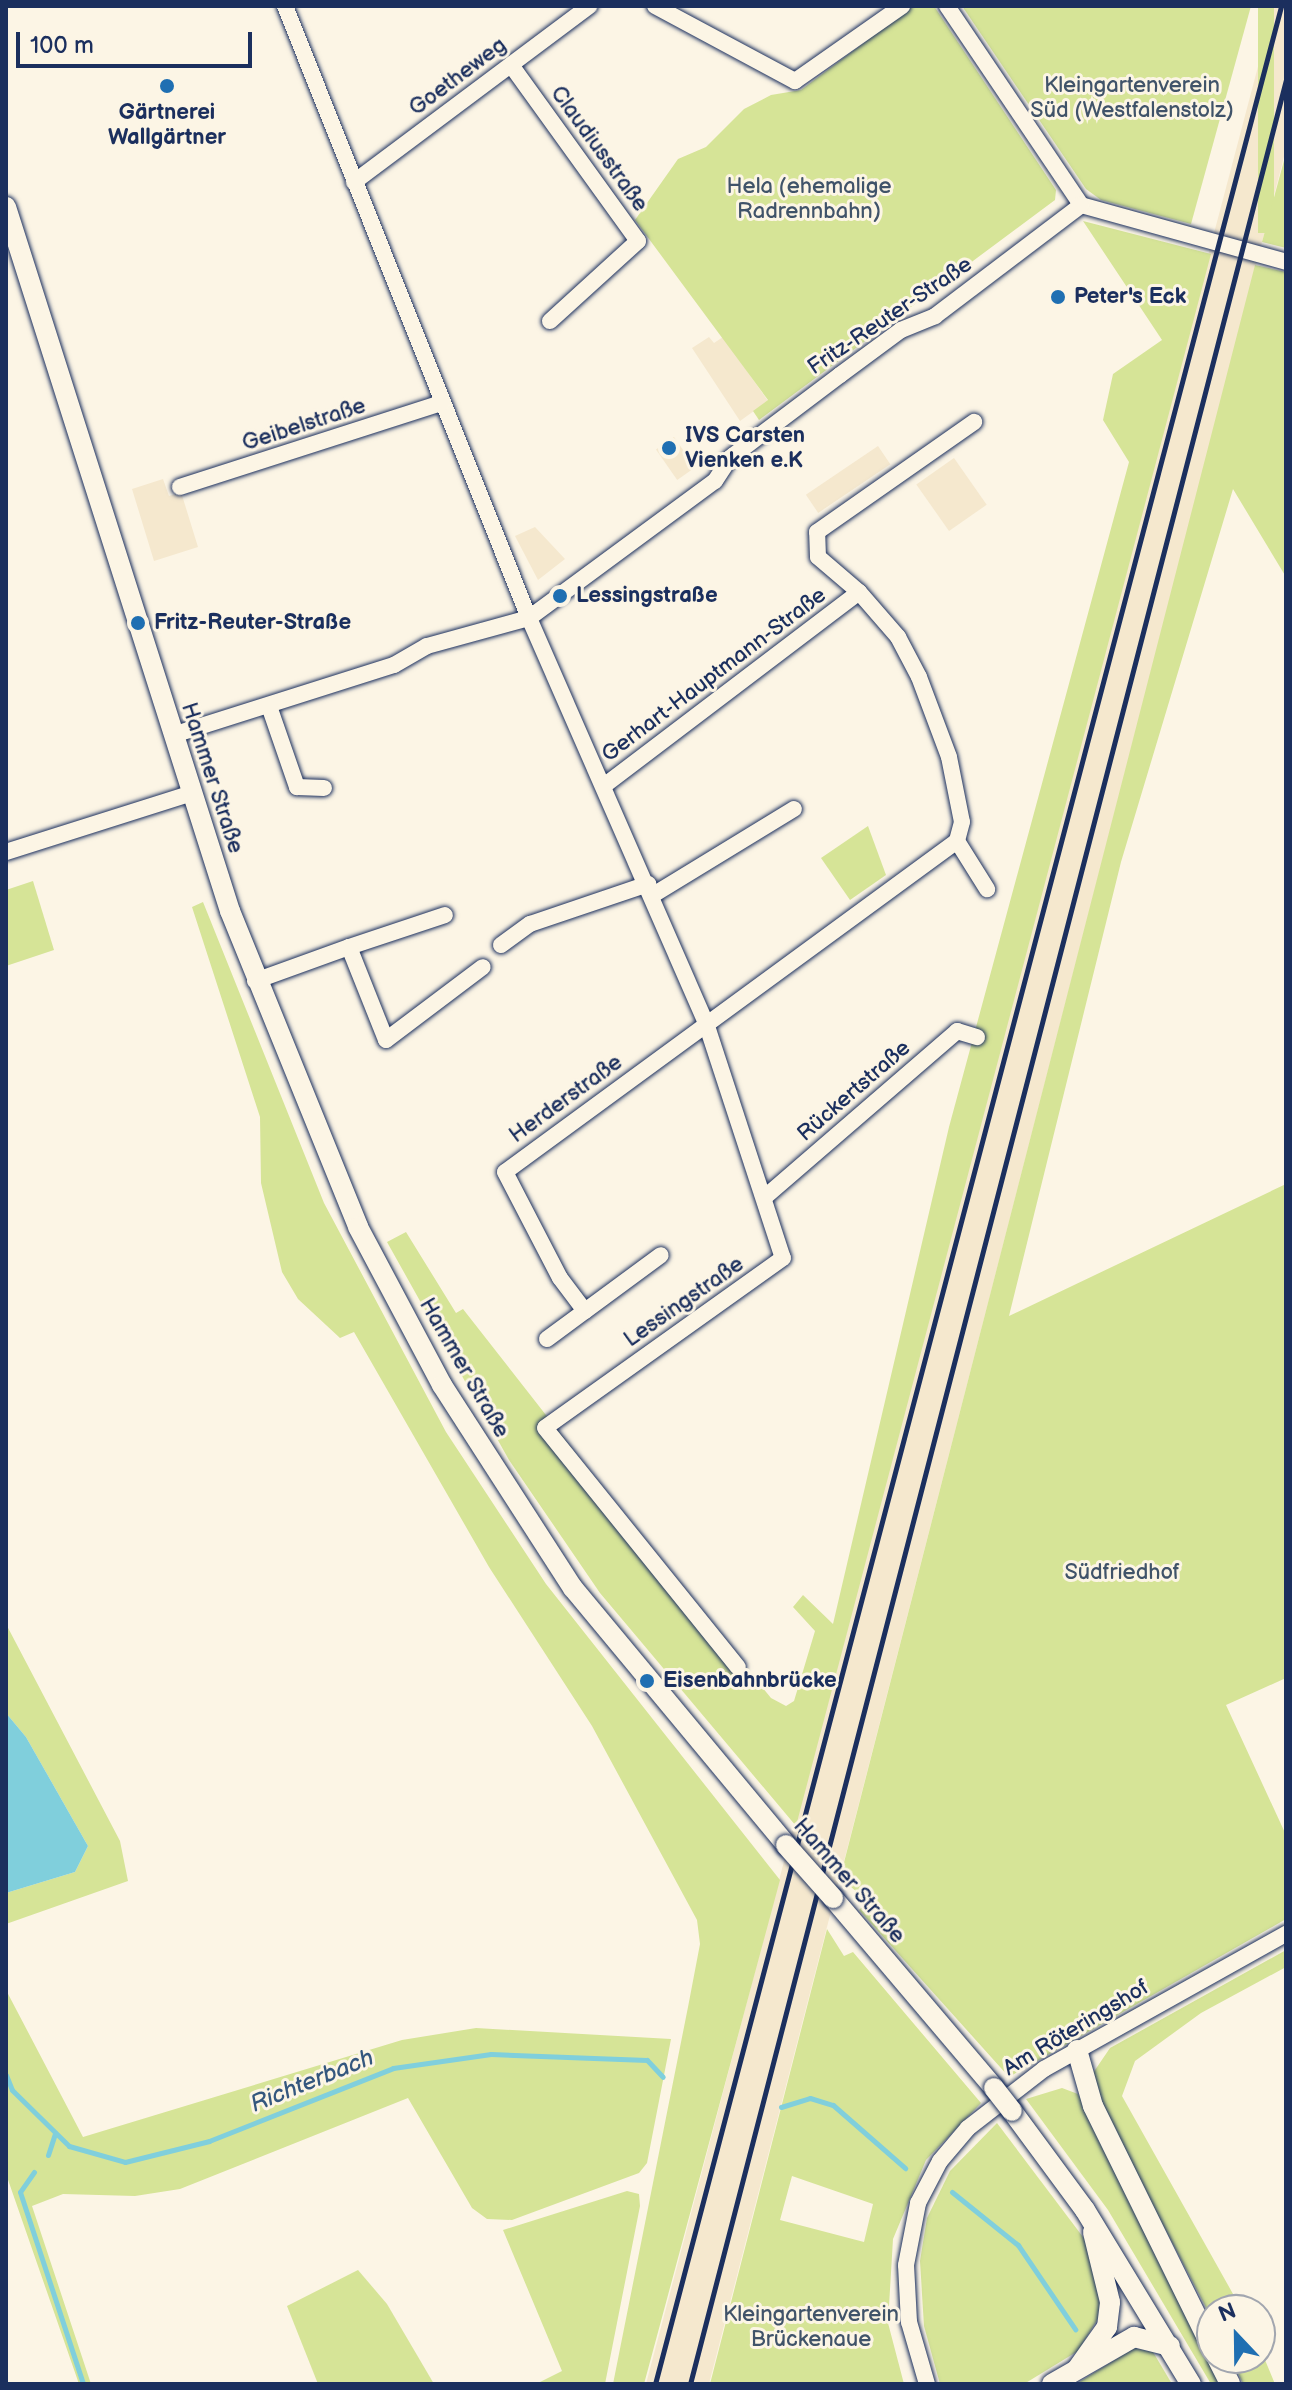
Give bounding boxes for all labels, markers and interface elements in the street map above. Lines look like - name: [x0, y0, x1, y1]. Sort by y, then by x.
- scale bar: [20, 16, 256, 66]
- text: 100 m: [30, 31, 94, 60]
- street label: Goetheweg: [404, 32, 512, 122]
- park label: Kleingartenverein Süd (Westfalenstolz): [1030, 72, 1234, 124]
- marker: Gärtnerei Wallgärtner: [158, 77, 176, 95]
- street label: Claudiusstraße: [545, 81, 653, 217]
- place label: Gärtnerei Wallgärtner: [108, 99, 226, 150]
- park label: Hela (ehemalige Radrennbahn): [727, 173, 891, 224]
- street label: Fritz-Reuter-Straße: [803, 251, 977, 381]
- place label: Peter's Eck: [1074, 284, 1186, 310]
- marker: Peter's Eck: [1049, 288, 1067, 306]
- street label: Geibelstraße: [239, 393, 369, 457]
- place label: IVS Carsten Vienken e.K: [685, 422, 805, 474]
- marker: IVS Carsten Vienken e.K: [660, 439, 678, 457]
- street label: Gerhart-Hauptmann-Straße: [597, 582, 831, 768]
- place label: Lessingstraße: [576, 583, 718, 609]
- marker: Lessingstraße: [551, 587, 569, 605]
- place label: Fritz-Reuter-Straße: [154, 610, 351, 636]
- marker: Fritz-Reuter-Straße: [129, 614, 147, 632]
- street label: Hammer Straße: [175, 699, 249, 857]
- street label: Rückertstraße: [792, 1035, 916, 1147]
- street label: Herderstraße: [504, 1049, 628, 1149]
- street label: Lessingstraße: [619, 1251, 749, 1353]
- street label: Hammer Straße: [413, 1293, 515, 1443]
- park label: Südfriedhof: [1064, 1560, 1180, 1586]
- place label: Eisenbahnbrücke: [663, 1668, 837, 1694]
- marker: Eisenbahnbrücke: [638, 1672, 656, 1690]
- street label: Hammer Straße: [787, 1813, 911, 1949]
- street label: Am Röteringshof: [999, 1974, 1153, 2082]
- water label: Richterbach: [246, 2043, 378, 2119]
- north arrow: [1196, 2294, 1276, 2374]
- text: N: [1215, 2298, 1240, 2329]
- park label: Kleingartenverein Brückenaue: [723, 2301, 899, 2352]

